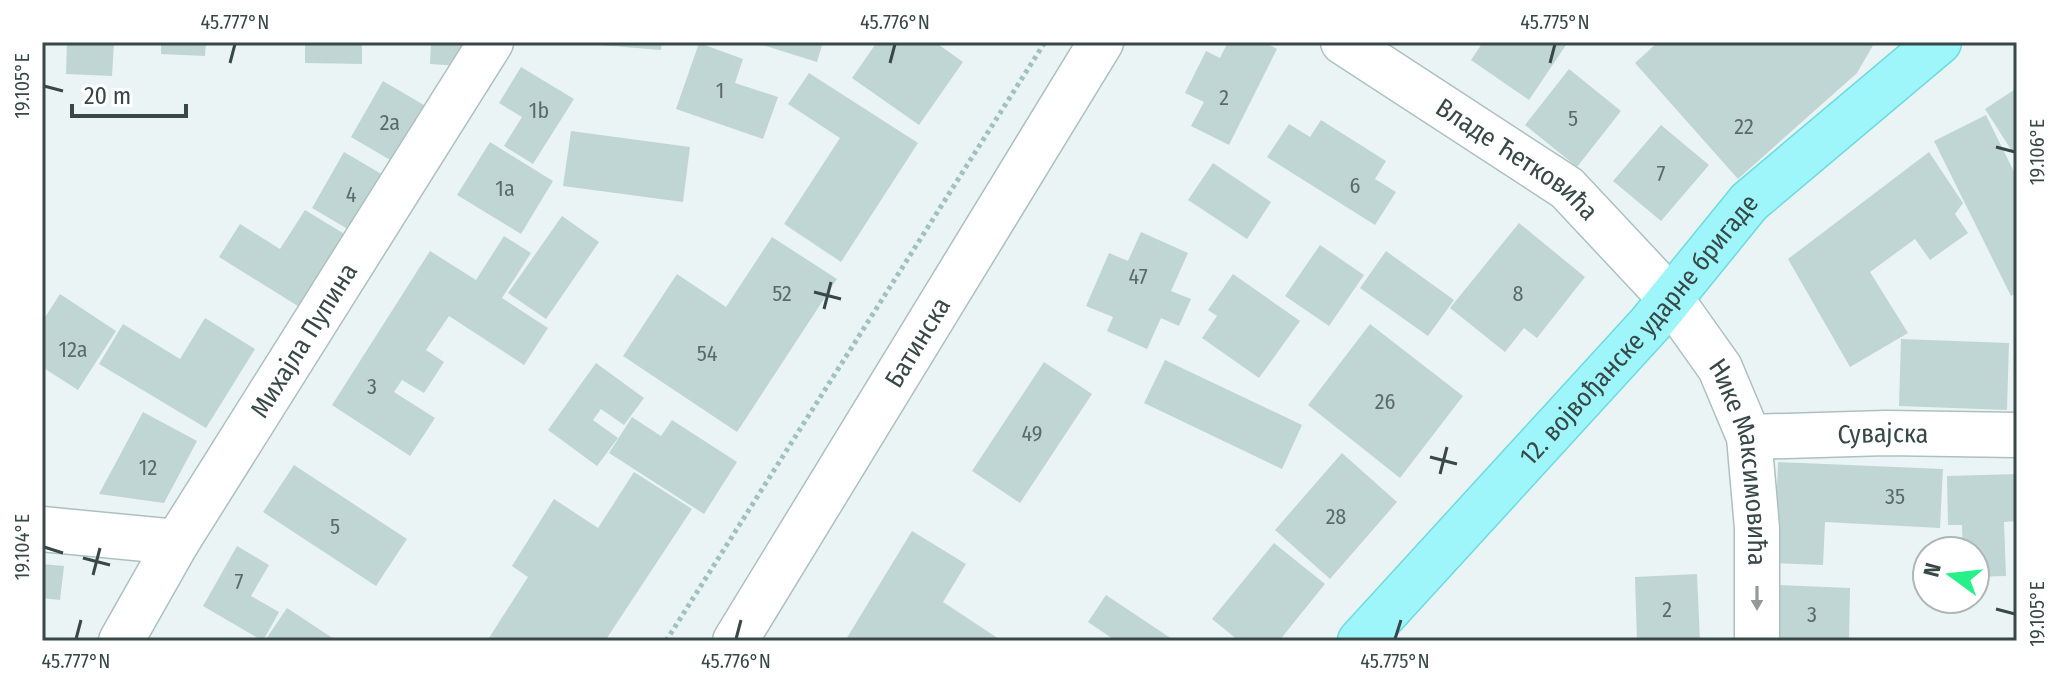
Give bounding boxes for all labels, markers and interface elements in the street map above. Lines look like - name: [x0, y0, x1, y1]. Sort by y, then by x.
- text: 45.777°N: [200, 10, 270, 34]
- text: 45.776°N: [860, 10, 930, 34]
- text: 45.775°N: [1520, 10, 1590, 34]
- text: 19.105°E: [10, 53, 34, 119]
- scale bar: [72, 68, 186, 118]
- house number: 1: [716, 77, 724, 104]
- text: 20 m: [84, 82, 131, 110]
- house number: 2: [1219, 84, 1229, 111]
- street label: Владе Ћетковића: [1430, 91, 1605, 227]
- house number: 1b: [529, 97, 549, 124]
- house number: 5: [1568, 105, 1578, 132]
- house number: 2a: [380, 109, 400, 136]
- house number: 22: [1734, 113, 1754, 140]
- text: 19.106°E: [2025, 119, 2049, 185]
- house number: 7: [1657, 160, 1666, 187]
- house number: 6: [1350, 172, 1361, 199]
- house number: 1a: [495, 175, 515, 202]
- house number: 4: [346, 181, 357, 208]
- street label: 12. војвођанске ударне бригаде: [1513, 188, 1765, 472]
- street label: Михајла Пупина: [244, 257, 364, 423]
- house number: 47: [1128, 263, 1148, 290]
- house number: 52: [772, 280, 792, 307]
- house number: 8: [1512, 280, 1524, 307]
- street label: Батинска: [878, 292, 957, 393]
- house number: 12a: [59, 336, 87, 363]
- house number: 54: [697, 340, 718, 367]
- street label: Нике Максимовића: [1703, 352, 1773, 566]
- house number: 3: [367, 373, 377, 400]
- house number: 26: [1375, 388, 1395, 415]
- street label: Сувајска: [1837, 417, 1929, 450]
- house number: 49: [1022, 420, 1042, 447]
- house number: 12: [139, 454, 157, 481]
- house number: 35: [1885, 483, 1905, 510]
- house number: 28: [1326, 503, 1346, 530]
- house number: 5: [330, 513, 340, 540]
- text: 19.104°E: [10, 514, 34, 580]
- north arrow: [1911, 535, 1991, 615]
- text: N: [1917, 560, 1947, 580]
- house number: 7: [235, 568, 244, 595]
- text: 19.105°E: [2025, 581, 2049, 647]
- one-way arrow: [1751, 586, 1763, 611]
- house number: 2: [1662, 596, 1672, 623]
- house number: 3: [1807, 601, 1817, 628]
- text: 45.777°N: [41, 649, 111, 673]
- text: 45.776°N: [701, 649, 771, 673]
- text: 45.775°N: [1360, 649, 1430, 673]

